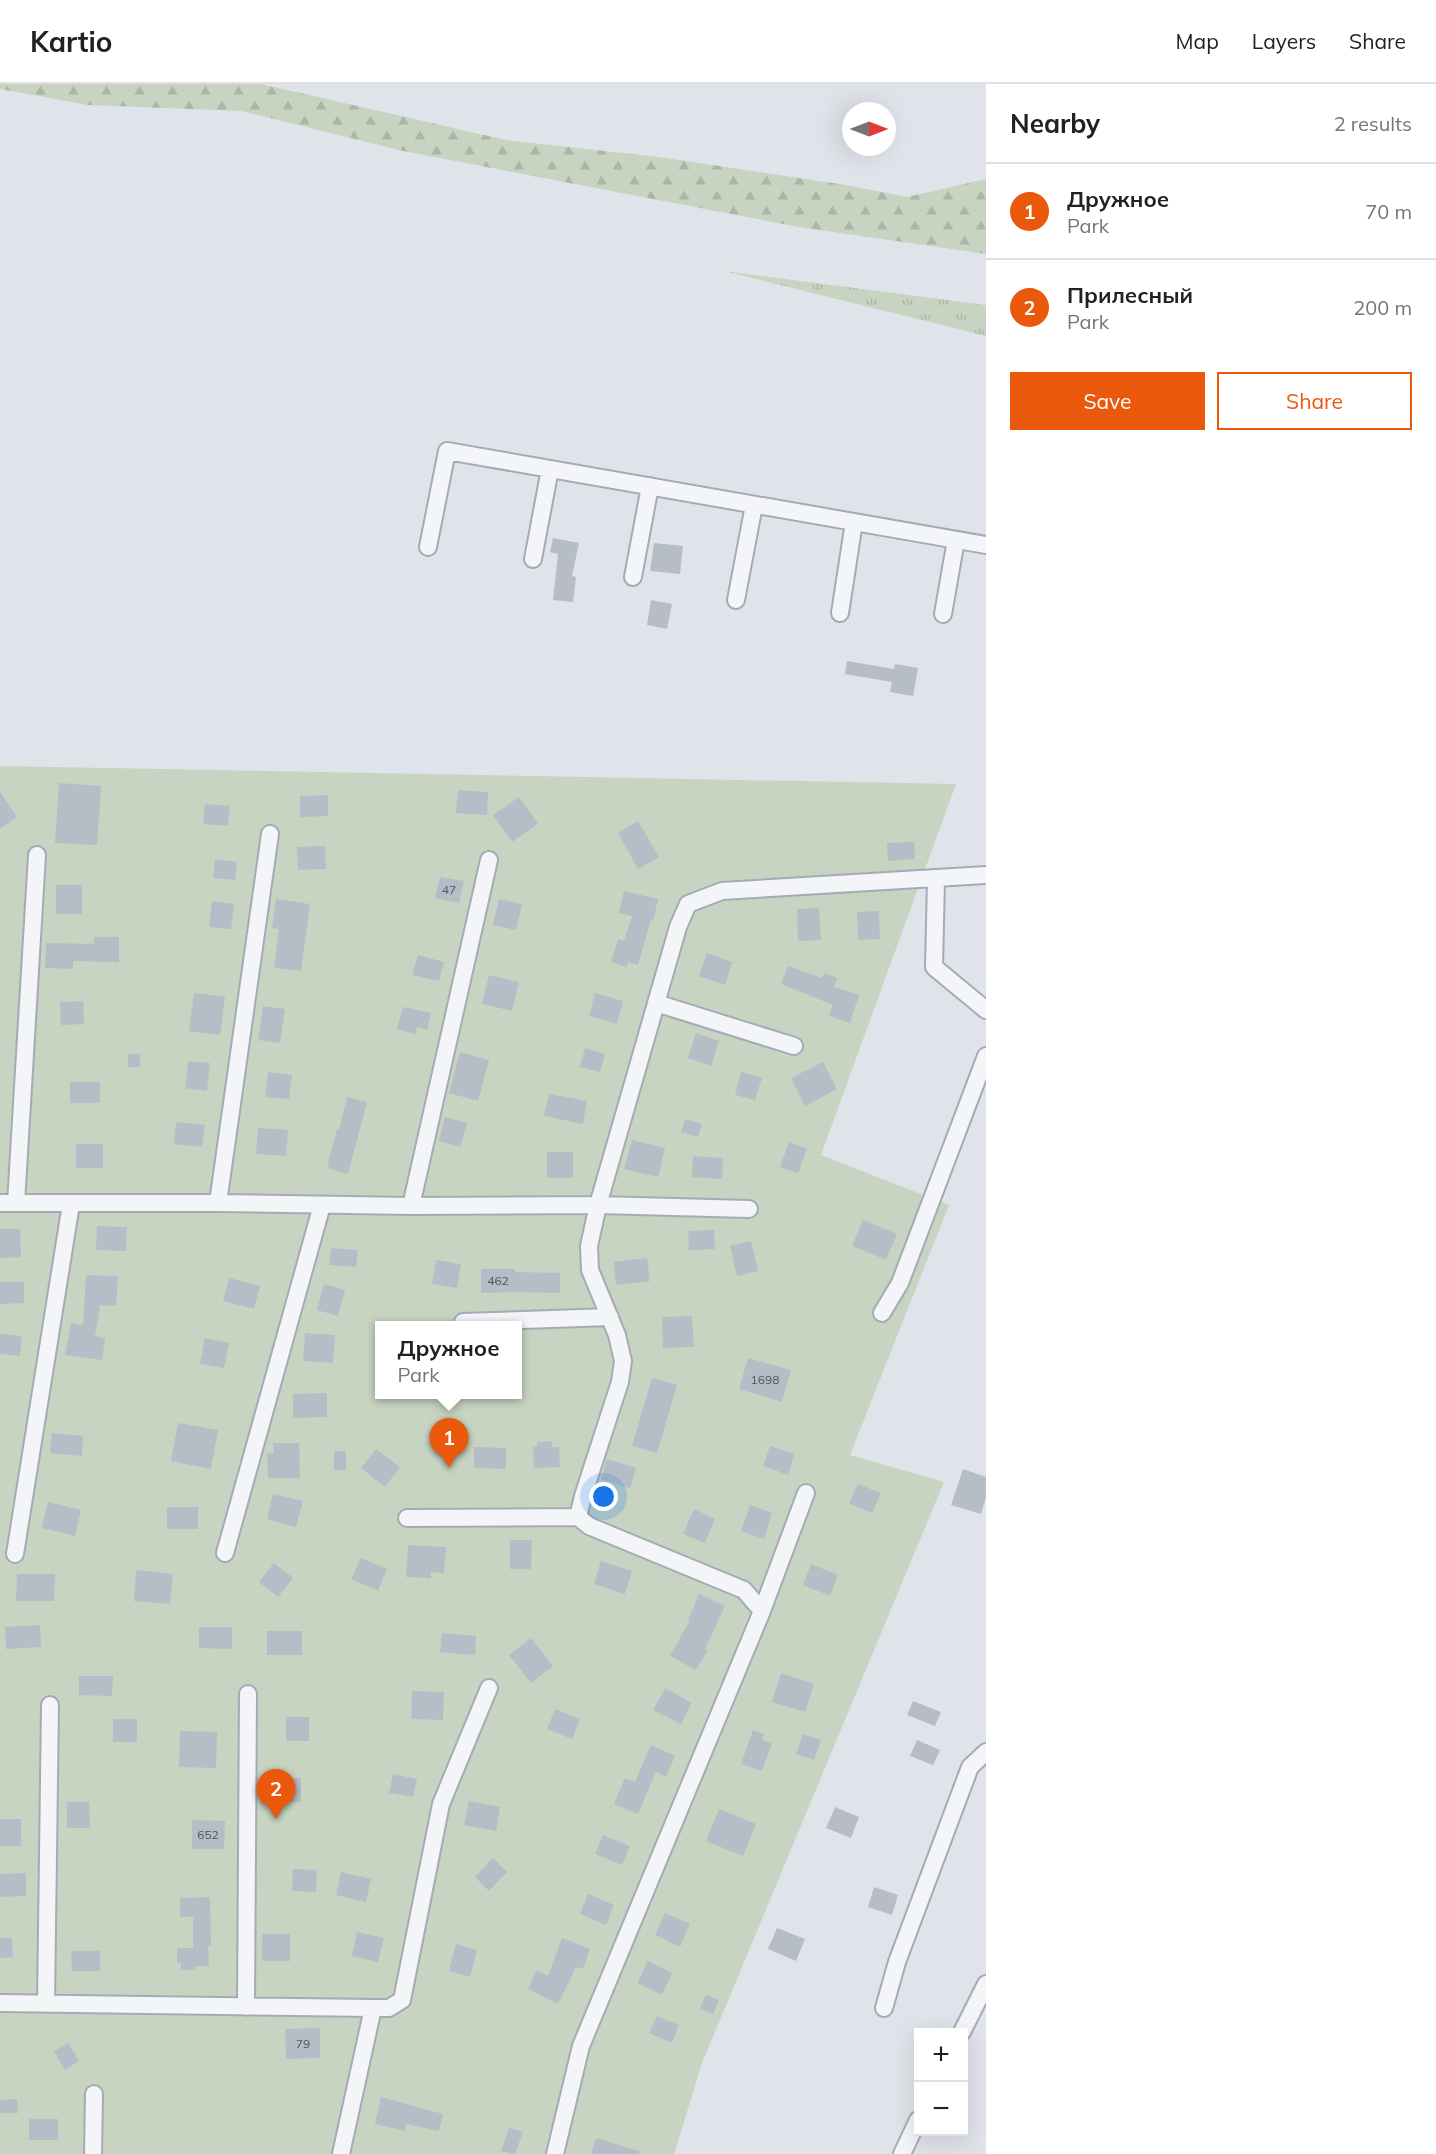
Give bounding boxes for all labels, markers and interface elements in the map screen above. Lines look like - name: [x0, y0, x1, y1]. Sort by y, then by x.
- text: Kartio: [30, 24, 112, 59]
- text: Map: [1176, 28, 1219, 54]
- text: Layers: [1252, 28, 1316, 54]
- text: Share: [1349, 28, 1406, 54]
- north arrow: [842, 102, 896, 156]
- text: Nearby: [1010, 107, 1100, 140]
- text: 2 results: [1334, 111, 1412, 136]
- text: Дружное: [1067, 185, 1169, 213]
- text: 1: [1024, 199, 1036, 224]
- text: 70 m: [1365, 199, 1412, 224]
- text: Park: [1067, 213, 1109, 238]
- text: Прилесный: [1067, 281, 1193, 309]
- text: 2: [1024, 295, 1036, 320]
- text: 200 m: [1353, 295, 1412, 320]
- text: Park: [1067, 309, 1109, 334]
- button: Save: [1010, 372, 1205, 430]
- button: Share: [1217, 372, 1412, 430]
- house number: 47: [442, 882, 456, 897]
- house number: 462: [487, 1273, 509, 1288]
- popup: [375, 1321, 522, 1399]
- text: Дружное: [397, 1334, 500, 1362]
- text: Park: [397, 1362, 440, 1387]
- house number: 1698: [751, 1372, 779, 1387]
- pin: 1: [430, 1418, 468, 1468]
- your location: [589, 1482, 618, 1511]
- pin: 2: [256, 1770, 296, 1819]
- house number: 652: [197, 1827, 219, 1842]
- map controls: [914, 2028, 968, 2136]
- button: +: [914, 2028, 968, 2082]
- house number: 79: [296, 2036, 310, 2051]
- button: −: [914, 2082, 968, 2136]

